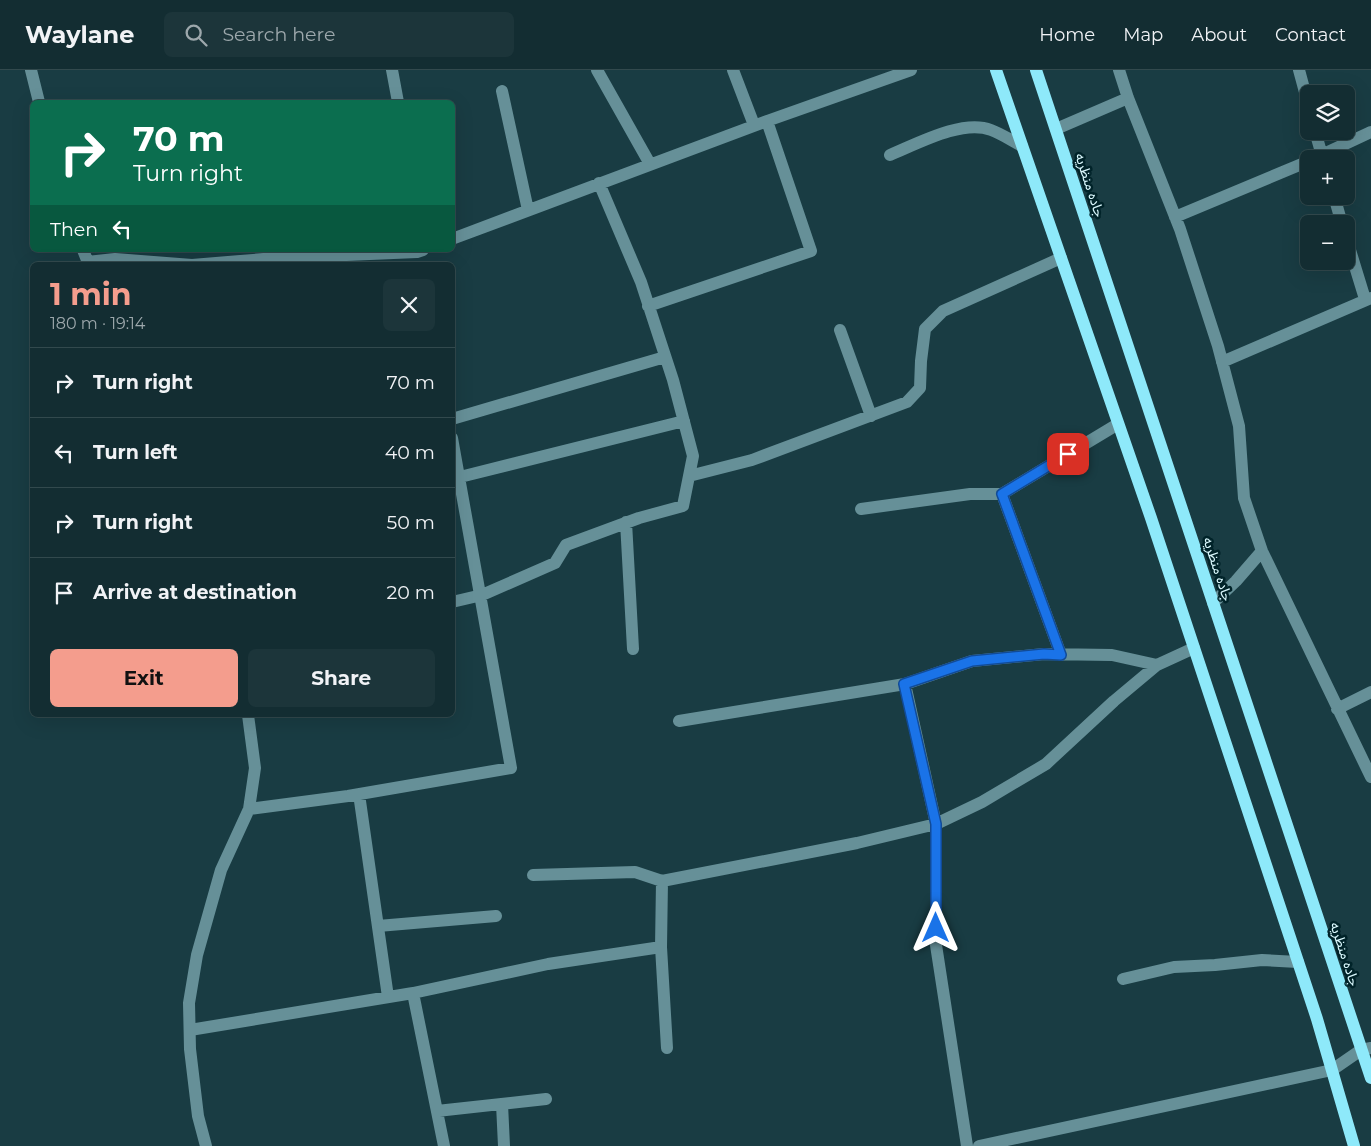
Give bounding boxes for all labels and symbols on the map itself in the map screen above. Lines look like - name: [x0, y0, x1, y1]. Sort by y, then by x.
- street label: جاده منظریه: [1071, 151, 1109, 219]
- pin: [1047, 433, 1089, 475]
- street label: جاده منظریه: [1199, 535, 1237, 603]
- position arrow: [909, 901, 961, 953]
- street label: جاده منظریه: [1326, 920, 1364, 988]

